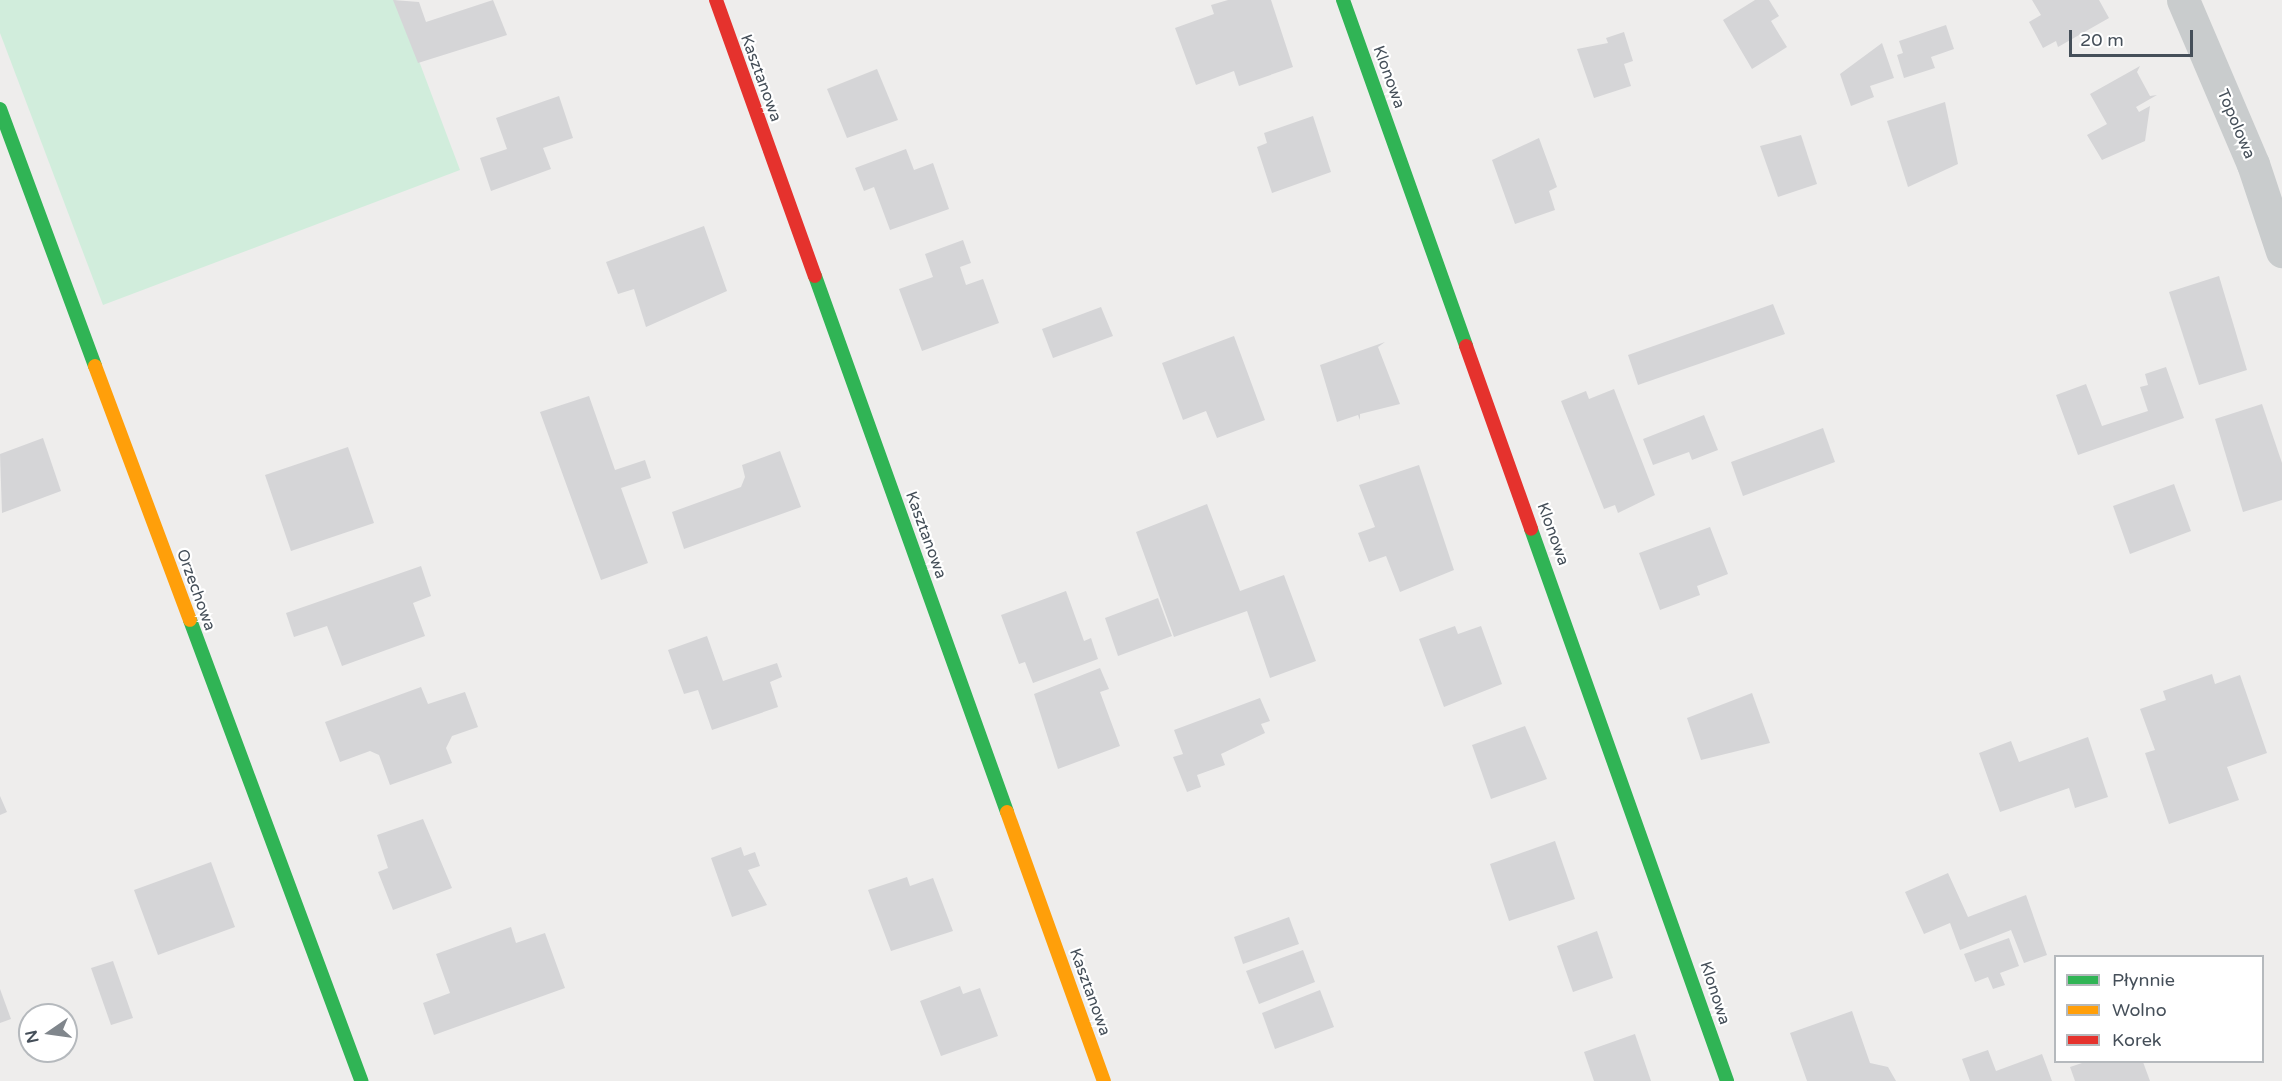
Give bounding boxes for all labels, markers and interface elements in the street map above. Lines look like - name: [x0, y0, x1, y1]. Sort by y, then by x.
- scale bar: [2072, 18, 2196, 56]
- text: 20 m: [2080, 29, 2124, 51]
- street label: Kasztanowa: [736, 32, 786, 124]
- street label: Klonowa: [1369, 43, 1409, 111]
- street label: Topolowa: [2213, 86, 2259, 162]
- street label: Kasztanowa: [901, 489, 951, 581]
- street label: Klonowa: [1533, 500, 1573, 568]
- street label: Orzechowa: [172, 547, 220, 633]
- street label: Kasztanowa: [1065, 946, 1115, 1038]
- legend: [2054, 955, 2264, 1063]
- street label: Klonowa: [1696, 959, 1734, 1027]
- text: Płynnie: [2112, 969, 2175, 991]
- text: Wolno: [2112, 999, 2167, 1021]
- north arrow: [18, 1003, 78, 1063]
- text: N: [21, 1028, 44, 1045]
- text: Korek: [2112, 1029, 2162, 1051]

